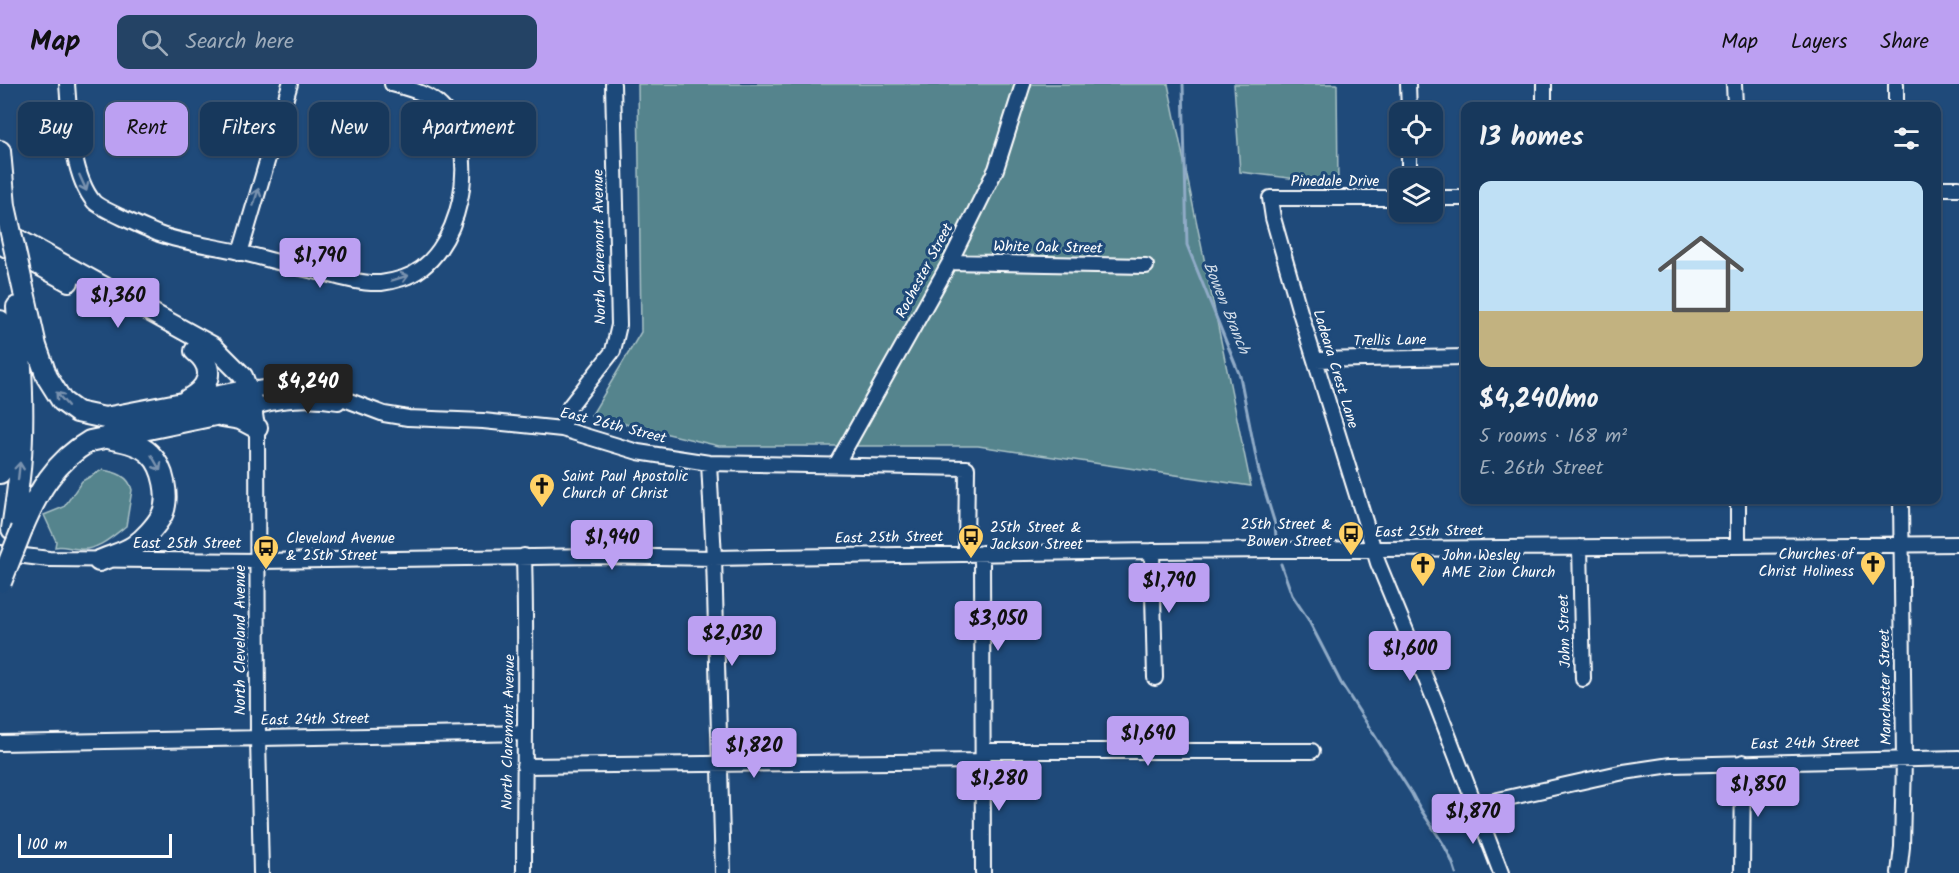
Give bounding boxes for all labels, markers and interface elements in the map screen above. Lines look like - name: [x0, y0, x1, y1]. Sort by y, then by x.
- search box: [117, 15, 537, 69]
- text: Map: [30, 20, 81, 65]
- text: Search here: [186, 25, 294, 60]
- icon: search: [138, 26, 171, 59]
- text: Map: [1721, 26, 1758, 59]
- text: Layers: [1791, 26, 1847, 59]
- text: Share: [1880, 26, 1929, 59]
- chip: Buy: [18, 102, 93, 156]
- chip: Rent: [105, 102, 188, 156]
- chip: Filters: [200, 102, 297, 156]
- chip: New: [309, 102, 389, 156]
- chip: Apartment: [401, 102, 536, 156]
- map controls: [1389, 102, 1443, 222]
- button: locate: [1389, 102, 1443, 156]
- text: 13 homes: [1479, 117, 1584, 159]
- icon: filters: [1890, 122, 1923, 155]
- button: layers: [1389, 168, 1443, 222]
- street label: North Claremont Avenue: [587, 169, 613, 325]
- street label: Pinedale Drive: [1291, 170, 1380, 194]
- one-way arrow: [78, 173, 90, 191]
- one-way arrow: [251, 187, 262, 206]
- street label: Rochester Street: [890, 219, 960, 323]
- icon: home: [1647, 220, 1755, 328]
- street label: White Oak Street: [993, 235, 1103, 261]
- pin: $1,790: [271, 238, 369, 289]
- text: $1,790: [294, 241, 346, 273]
- water label: Bowen Branch: [1196, 258, 1256, 359]
- one-way arrow: [390, 272, 409, 283]
- pin: $1,360: [69, 278, 167, 329]
- text: $1,360: [90, 281, 146, 313]
- street label: Ladeara Crest Lane: [1305, 306, 1365, 432]
- street label: Trellis Lane: [1353, 328, 1427, 354]
- pin: $4,240: [259, 364, 357, 415]
- text: $4,240: [278, 367, 338, 399]
- text: $4,240/mo: [1479, 379, 1599, 421]
- one-way arrow: [55, 391, 69, 406]
- street label: East 26th Street: [557, 401, 669, 451]
- text: 5 rooms · 168 m²: [1479, 421, 1627, 453]
- text: E. 26th Street: [1479, 453, 1603, 485]
- one-way arrow: [150, 454, 162, 471]
- one-way arrow: [14, 461, 25, 481]
- place label: Saint Paul Apostolic Church of Christ: [562, 465, 689, 506]
- church icon: Saint Paul Apostolic Church of Christ: [527, 471, 557, 509]
- place label: 25th Street & Bowen Street: [1241, 513, 1332, 554]
- place label: 25th Street & Jackson Street: [990, 516, 1083, 557]
- bus stop icon: 25th Street & Bowen Street: [1336, 519, 1366, 557]
- street label: East 25th Street: [1374, 519, 1484, 545]
- pin: $1,940: [563, 520, 661, 571]
- bus stop icon: 25th Street & Jackson Street: [956, 522, 986, 560]
- text: $1,940: [585, 523, 639, 555]
- street label: East 25th Street: [834, 525, 944, 551]
- place label: Cleveland Avenue & 25th Street: [286, 527, 395, 568]
- street label: East 25th Street: [133, 532, 242, 556]
- bus stop icon: Cleveland Avenue & 25th Street: [251, 533, 281, 571]
- place label: Churches of Christ Holiness: [1759, 543, 1855, 584]
- place label: John Wesley AME Zion Church: [1442, 544, 1555, 585]
- church icon: Churches of Christ Holiness: [1858, 549, 1888, 587]
- church icon: John Wesley AME Zion Church: [1408, 550, 1438, 588]
- pin: $1,790: [1120, 563, 1218, 614]
- street label: North Cleveland Avenue: [229, 564, 253, 715]
- text: $1,790: [1143, 566, 1195, 598]
- street label: John Street: [1552, 593, 1578, 668]
- pin: $3,050: [949, 601, 1047, 652]
- text: $3,050: [969, 604, 1027, 636]
- pin: $2,030: [683, 616, 781, 667]
- text: $2,030: [702, 619, 762, 651]
- street label: Manchester Street: [1873, 628, 1899, 745]
- pin: $1,600: [1361, 631, 1459, 682]
- text: $1,600: [1383, 634, 1437, 666]
- street label: North Claremont Avenue: [496, 654, 522, 810]
- street label: East 24th Street: [260, 707, 370, 733]
- pin: $1,690: [1099, 716, 1197, 767]
- text: $1,690: [1121, 719, 1175, 751]
- pin: $1,820: [705, 728, 803, 779]
- text: $1,820: [726, 731, 782, 763]
- street label: East 24th Street: [1750, 731, 1860, 757]
- pin: $1,280: [950, 761, 1048, 812]
- text: $1,280: [971, 764, 1027, 796]
- pin: $1,850: [1709, 767, 1807, 818]
- text: $1,850: [1730, 770, 1786, 802]
- pin: $1,870: [1424, 794, 1522, 845]
- text: $1,870: [1446, 797, 1500, 829]
- scale bar: [18, 831, 172, 858]
- text: 100 m: [27, 832, 67, 857]

